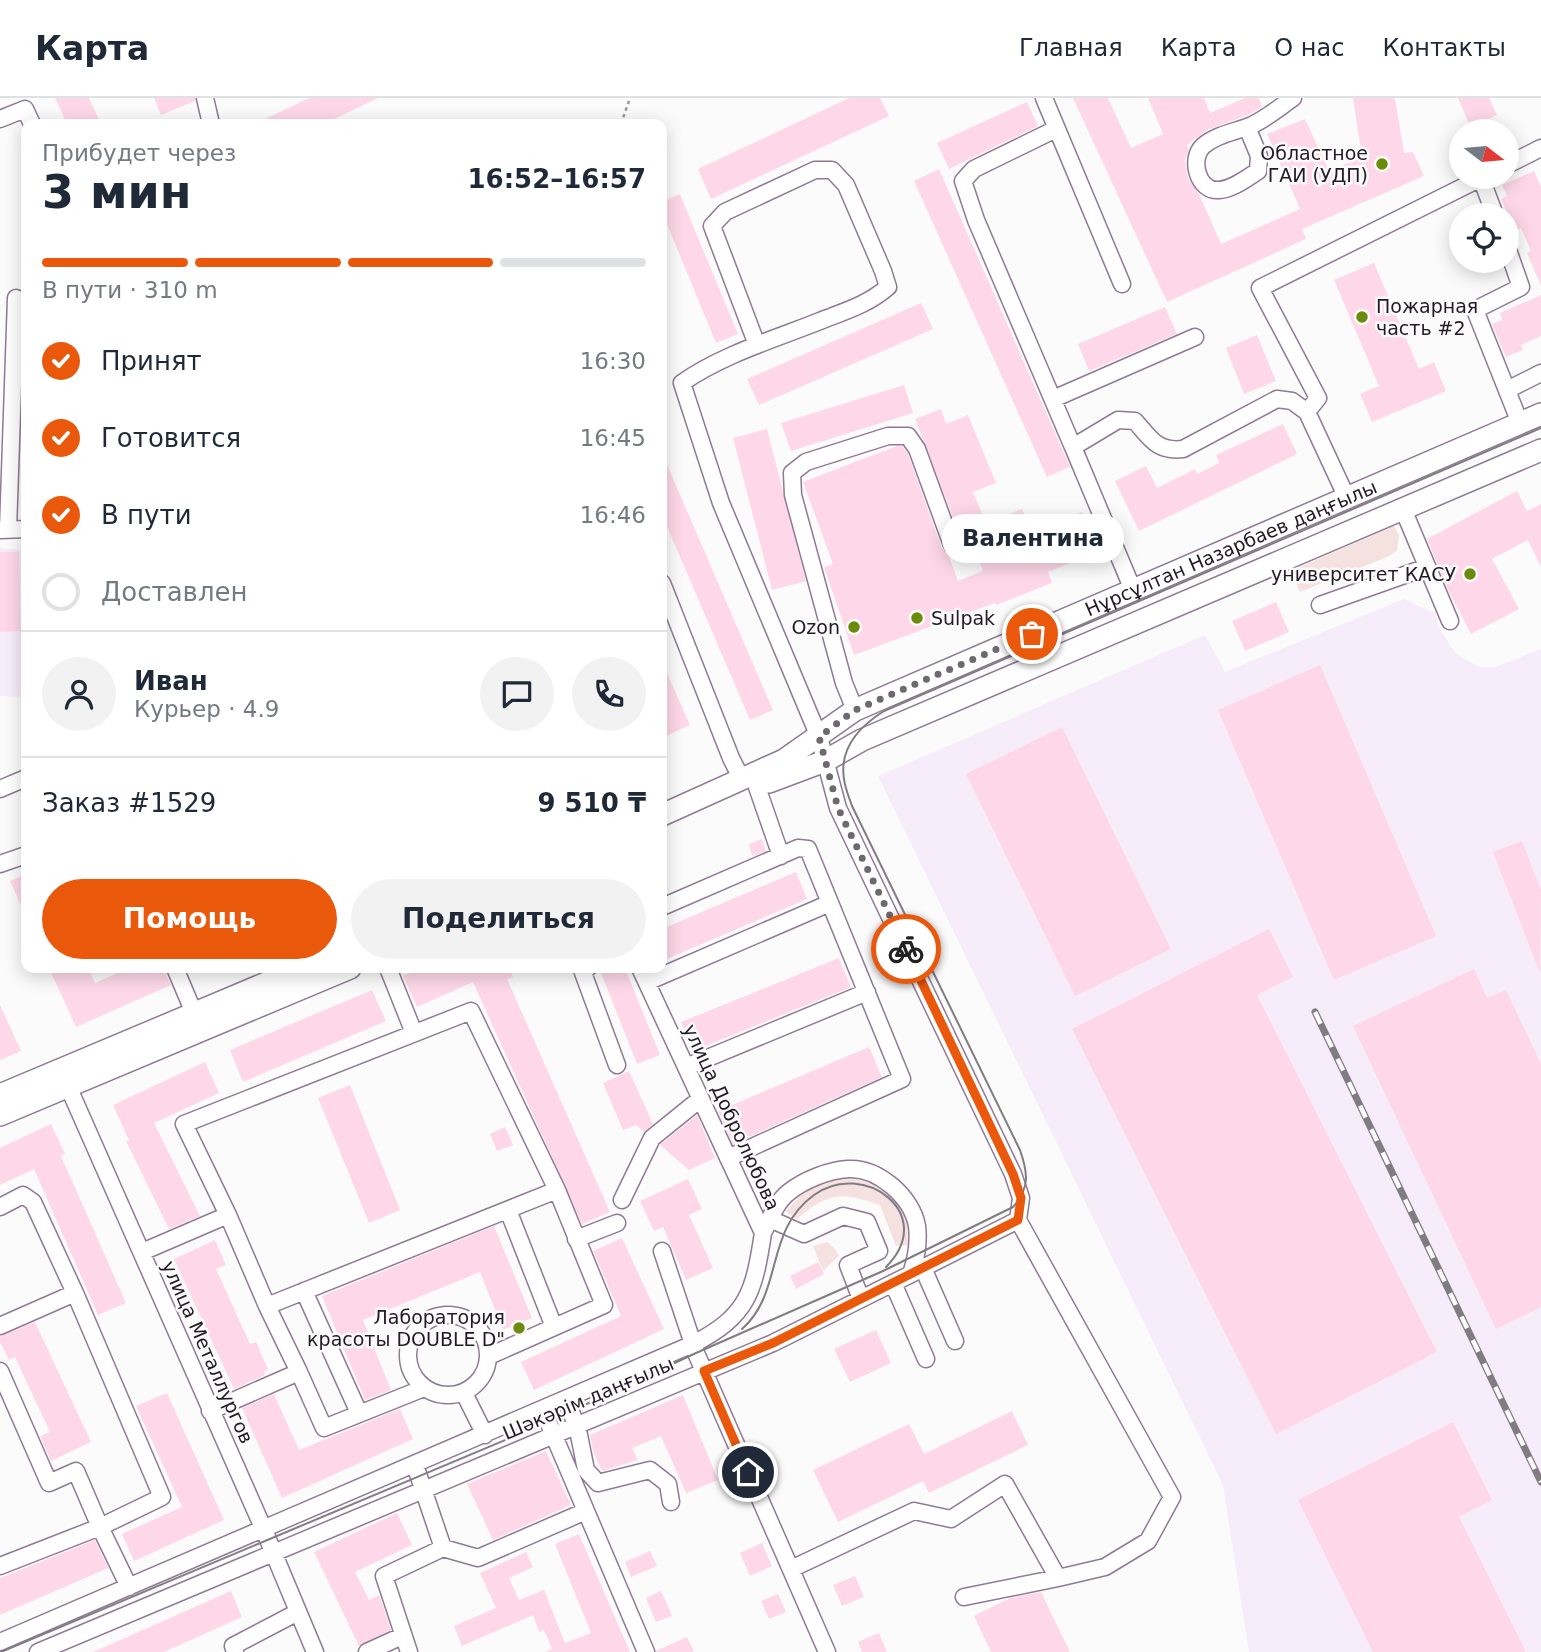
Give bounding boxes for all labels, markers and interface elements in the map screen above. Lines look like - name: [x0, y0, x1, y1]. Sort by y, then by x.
- text: Карта: [35, 29, 149, 68]
- text: Главная: [1019, 34, 1123, 62]
- text: Карта: [1161, 34, 1236, 62]
- text: О нас: [1274, 34, 1344, 62]
- text: Контакты: [1382, 34, 1506, 62]
- north arrow: [1449, 119, 1519, 189]
- map controls: [1449, 119, 1519, 273]
- text: Прибудет через: [42, 140, 236, 166]
- place label: Областное ГАИ (УДП): [1260, 142, 1368, 186]
- marker: Областное ГАИ (УДП): [1374, 156, 1390, 172]
- text: 16:52–16:57: [467, 164, 646, 194]
- text: 3 мин: [42, 165, 192, 219]
- button: locate: [1449, 203, 1519, 273]
- text: В пути · 310 m: [42, 277, 218, 303]
- place label: Пожарная часть #2: [1376, 295, 1478, 339]
- marker: Пожарная часть #2: [1354, 309, 1370, 325]
- icon: check: [42, 342, 80, 380]
- text: Принят: [101, 346, 202, 376]
- text: 16:30: [580, 348, 646, 374]
- icon: check: [42, 419, 80, 457]
- text: Готовится: [101, 423, 241, 453]
- text: 16:45: [580, 425, 646, 451]
- street label: Нұрсұлтан Назарбаев даңғылы: [1082, 475, 1380, 620]
- icon: check: [42, 496, 80, 534]
- text: В пути: [101, 500, 192, 530]
- text: 16:46: [580, 502, 646, 528]
- callout: Валентина: [941, 515, 1123, 564]
- text: Валентина: [962, 525, 1104, 551]
- place label: университет КАСУ: [1271, 563, 1456, 585]
- marker: университет КАСУ: [1462, 566, 1478, 582]
- text: Доставлен: [101, 577, 248, 607]
- pin: [1002, 604, 1062, 664]
- place label: Sulpak: [931, 607, 995, 629]
- marker: Sulpak: [909, 610, 925, 626]
- icon: bag: [1013, 615, 1051, 653]
- place label: Ozon: [791, 616, 840, 638]
- marker: Ozon: [846, 619, 862, 635]
- button: person: [42, 657, 116, 731]
- button: chat: [480, 657, 554, 731]
- button: phone: [572, 657, 646, 731]
- text: Иван: [134, 666, 208, 696]
- text: Курьер · 4.9: [134, 696, 279, 722]
- text: Заказ #1529: [42, 788, 216, 818]
- text: 9 510 ₸: [537, 788, 646, 818]
- button: Помощь: [42, 879, 337, 959]
- button: Поделиться: [351, 879, 646, 959]
- courier: [871, 914, 941, 984]
- icon: bike: [887, 930, 925, 968]
- street label: улица Добролюбова: [679, 1021, 785, 1213]
- street label: улица Металлургов: [158, 1257, 258, 1447]
- place label: Лаборатория красоты DOUBLE D": [307, 1306, 505, 1350]
- marker: Лаборатория красоты DOUBLE D": [511, 1320, 527, 1336]
- street label: Шәкәрім даңғылы: [499, 1352, 677, 1444]
- pin: [718, 1442, 778, 1502]
- icon: home: [729, 1453, 767, 1491]

